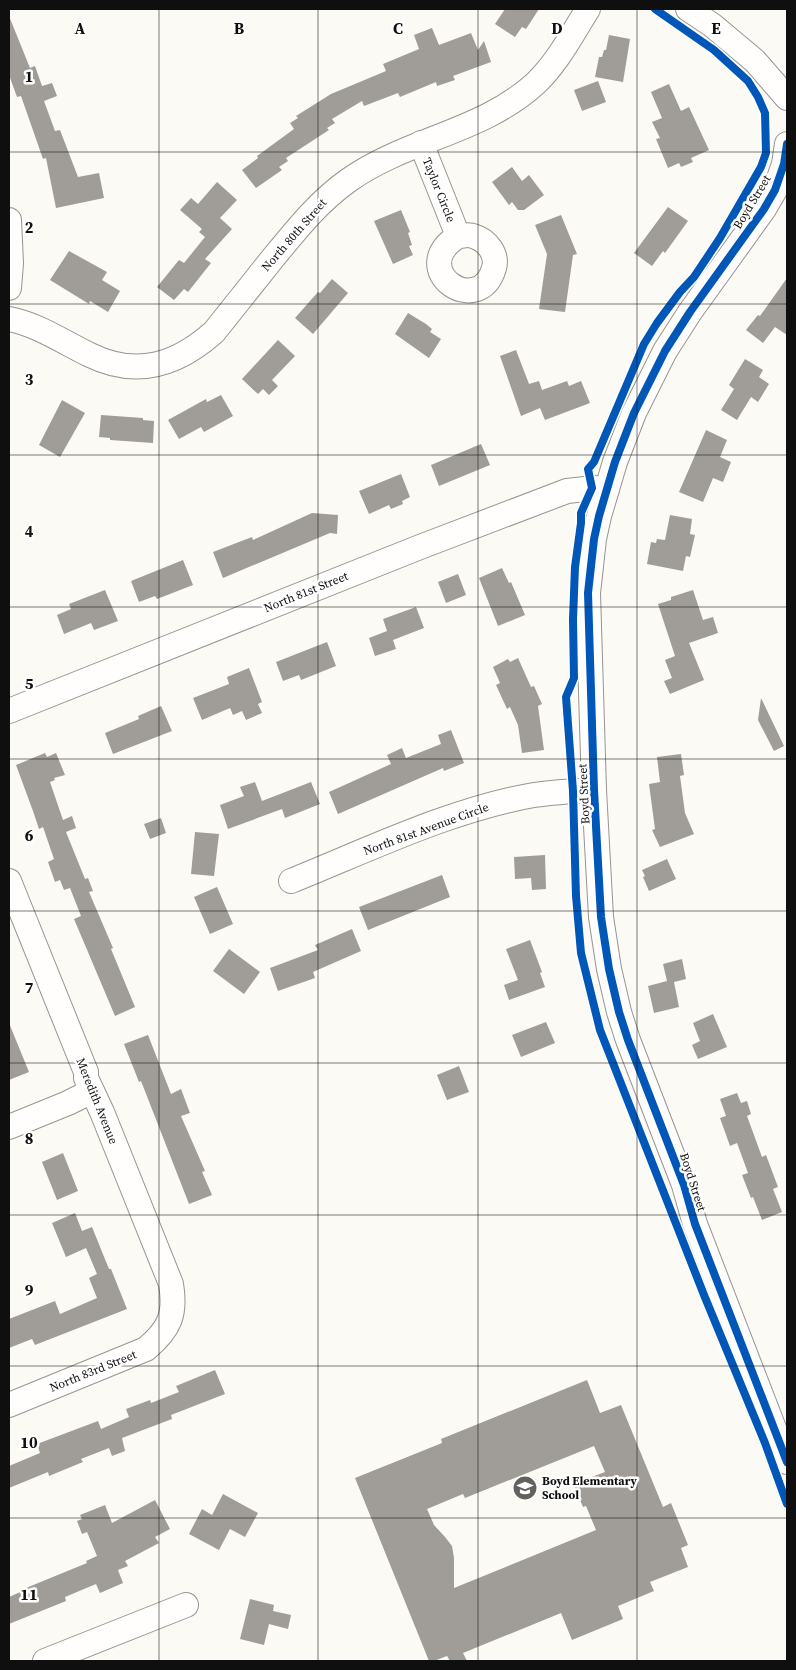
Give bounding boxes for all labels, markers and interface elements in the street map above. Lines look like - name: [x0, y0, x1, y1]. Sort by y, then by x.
- text: A: [75, 17, 86, 39]
- text: B: [234, 17, 245, 39]
- text: C: [393, 17, 403, 39]
- text: D: [551, 17, 563, 39]
- text: E: [711, 17, 721, 39]
- text: 1: [25, 65, 33, 87]
- street label: Taylor Circle: [419, 155, 459, 225]
- street label: Boyd Street: [730, 172, 774, 232]
- street label: North 80th Street: [258, 195, 330, 275]
- text: 2: [25, 216, 34, 238]
- text: 3: [25, 368, 34, 390]
- text: 4: [25, 520, 34, 542]
- street label: North 81st Street: [262, 568, 351, 616]
- text: 5: [25, 672, 34, 694]
- street label: Boyd Street: [574, 763, 594, 825]
- street label: North 81st Avenue Circle: [361, 799, 491, 859]
- text: 6: [25, 824, 34, 846]
- text: 7: [25, 976, 34, 998]
- street label: Meredith Avenue: [72, 1056, 122, 1146]
- text: 8: [25, 1127, 33, 1149]
- street label: Boyd Street: [676, 1151, 710, 1213]
- text: 9: [25, 1279, 34, 1301]
- street label: North 83rd Street: [47, 1346, 139, 1396]
- text: 10: [20, 1431, 38, 1453]
- place label: Boyd Elementary School: [542, 1473, 638, 1503]
- school or university icon: Boyd Elementary School: [512, 1475, 538, 1501]
- text: 11: [20, 1583, 38, 1605]

